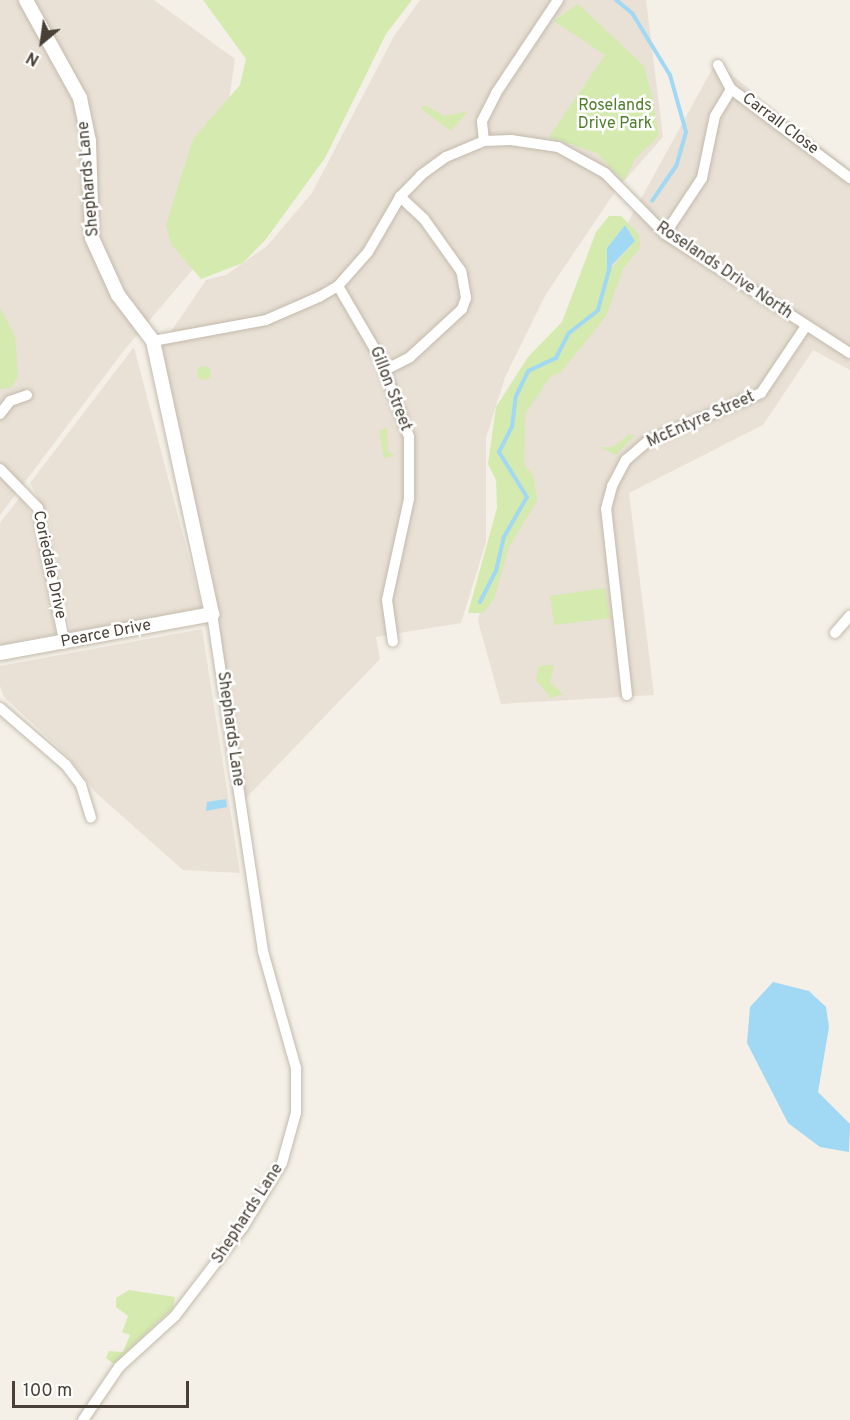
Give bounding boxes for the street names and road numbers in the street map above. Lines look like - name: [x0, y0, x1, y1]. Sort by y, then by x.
- street label: Carrall Close: [738, 89, 822, 159]
- street label: Shephards Lane: [74, 120, 104, 238]
- street label: Roselands Drive North: [652, 218, 796, 324]
- street label: Gillon Street: [365, 344, 415, 434]
- street label: McEntyre Street: [644, 388, 758, 452]
- street label: Coriedale Drive: [28, 509, 70, 621]
- street label: Pearce Drive: [59, 616, 153, 652]
- street label: Shephards Lane: [212, 670, 248, 788]
- street label: Shephards Lane: [208, 1160, 288, 1268]

